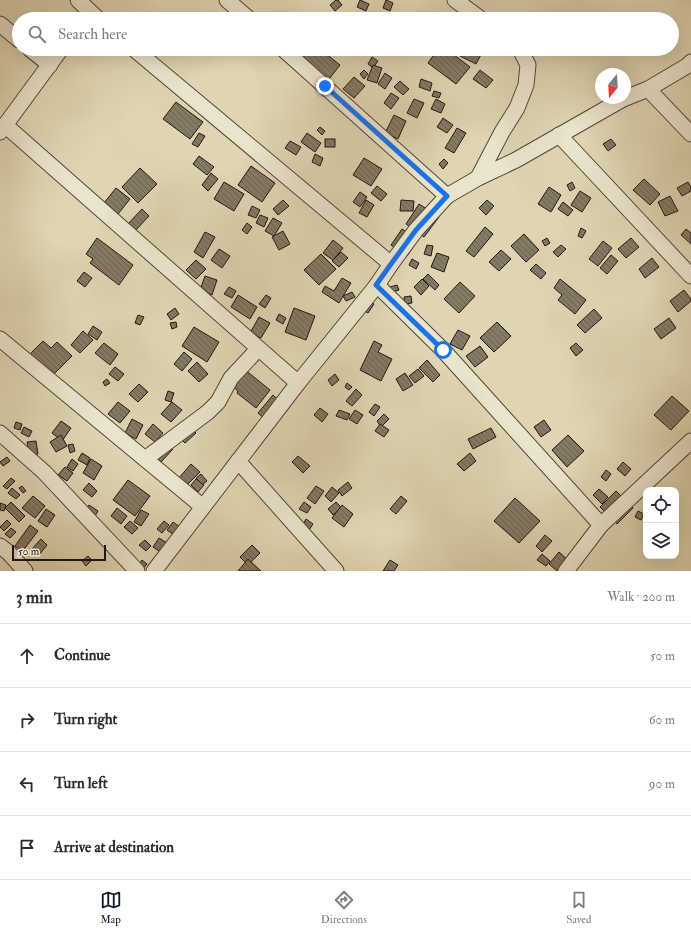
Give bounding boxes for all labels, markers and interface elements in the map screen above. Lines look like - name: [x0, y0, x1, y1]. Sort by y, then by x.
- search box: [12, 12, 679, 56]
- icon: search: [26, 23, 48, 45]
- text: Search here: [58, 25, 127, 44]
- north arrow: [595, 68, 631, 104]
- route end: [316, 77, 334, 95]
- route start: [434, 341, 452, 359]
- map controls: [643, 487, 679, 559]
- button: locate: [643, 487, 679, 523]
- button: layers: [643, 523, 679, 559]
- scale bar: [12, 543, 106, 562]
- text: 50 m: [18, 545, 39, 558]
- text: 3 min: [16, 587, 53, 608]
- text: Walk · 200 m: [607, 589, 675, 605]
- icon: ahead: [16, 645, 38, 667]
- text: Continue: [54, 646, 110, 665]
- text: 50 m: [650, 648, 675, 664]
- icon: right: [16, 709, 38, 731]
- text: Turn right: [54, 710, 117, 729]
- text: 60 m: [649, 712, 675, 728]
- icon: left: [16, 773, 38, 795]
- text: Turn left: [54, 774, 108, 793]
- text: 90 m: [649, 776, 675, 792]
- icon: arrive: [16, 837, 38, 859]
- text: Arrive at destination: [54, 838, 174, 857]
- tab: Map: [100, 889, 122, 926]
- tab: Directions: [321, 889, 367, 926]
- tab: Saved: [566, 889, 591, 926]

